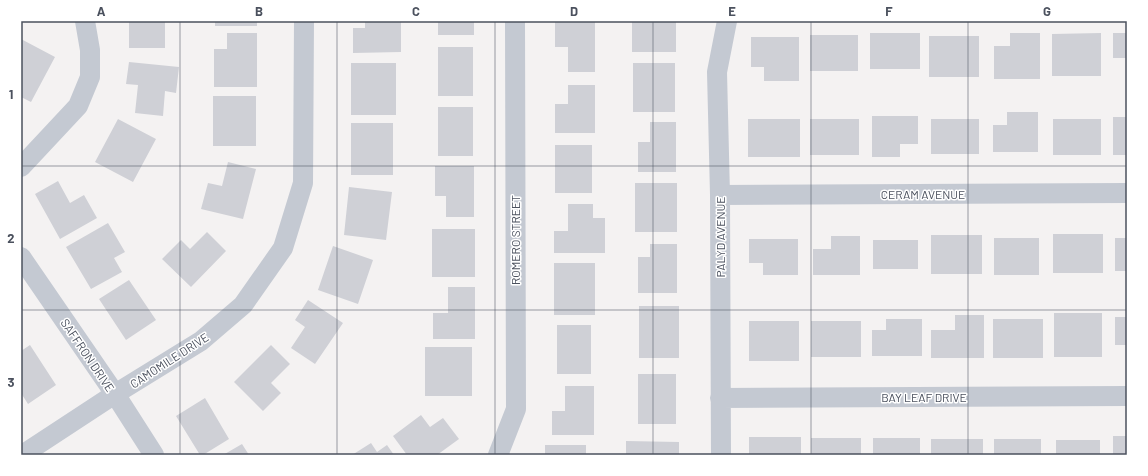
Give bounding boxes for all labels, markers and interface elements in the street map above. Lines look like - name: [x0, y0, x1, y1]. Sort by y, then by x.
- text: A: [97, 3, 106, 19]
- text: B: [255, 3, 263, 19]
- text: C: [412, 3, 420, 19]
- text: D: [570, 3, 578, 19]
- text: E: [728, 3, 736, 19]
- text: F: [885, 3, 893, 19]
- text: G: [1043, 3, 1051, 19]
- text: 1: [9, 86, 13, 102]
- street label: CERAM AVENUE: [881, 187, 965, 201]
- street label: ROMERO STREET: [508, 195, 522, 285]
- street label: PALYD AVENUE: [713, 196, 727, 278]
- text: 2: [7, 230, 15, 246]
- street label: SAFFRON DRIVE: [58, 316, 118, 394]
- street label: CAMOMILE DRIVE: [127, 329, 211, 391]
- text: 3: [7, 374, 15, 390]
- street label: BAY LEAF DRIVE: [881, 390, 967, 404]

